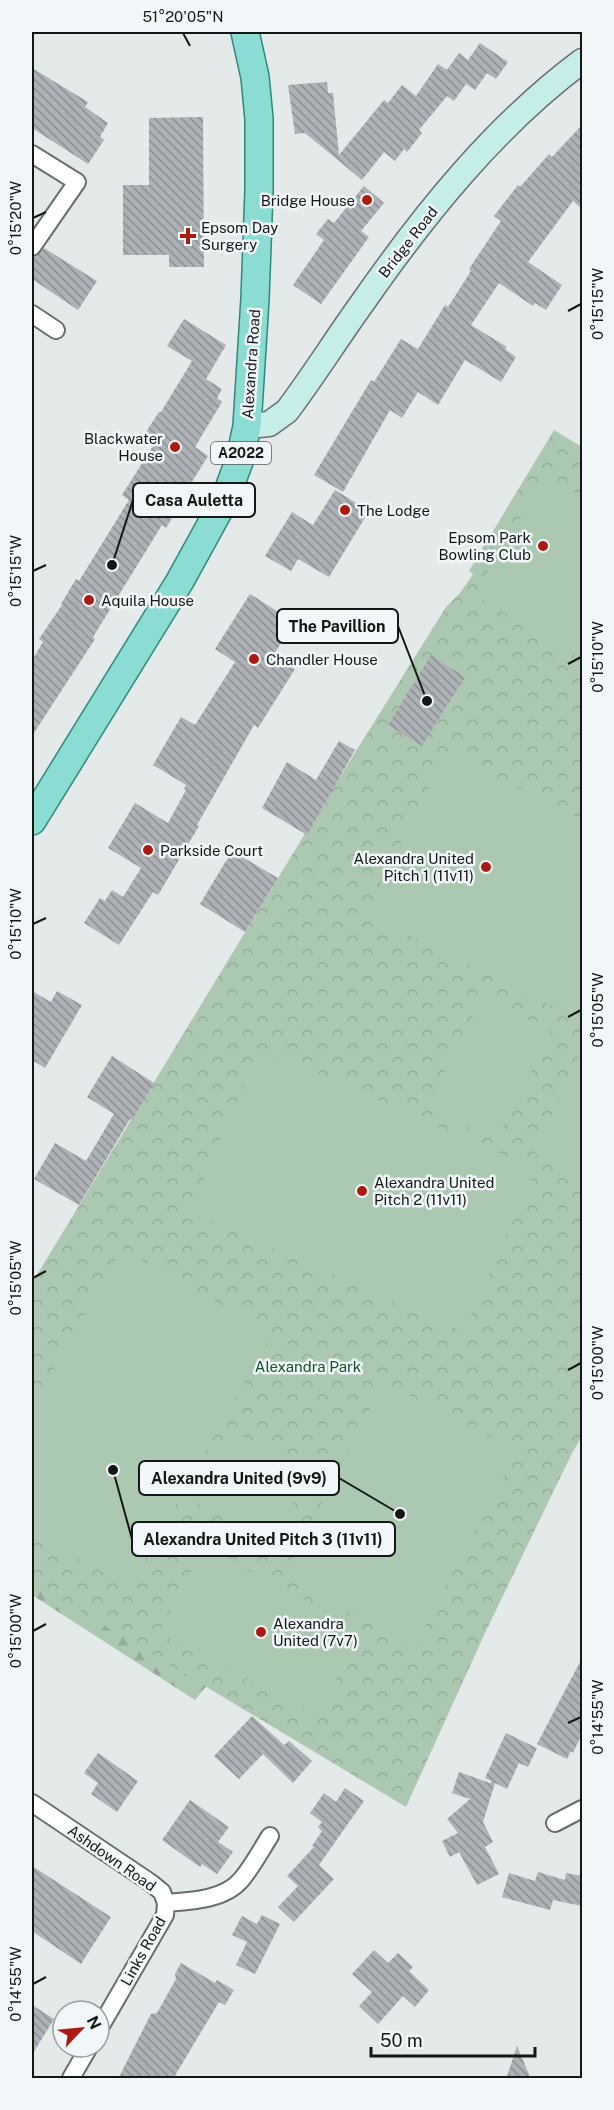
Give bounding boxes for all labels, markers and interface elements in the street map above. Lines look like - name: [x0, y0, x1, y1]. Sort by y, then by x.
- text: 51°20'05"N: [143, 8, 223, 25]
- text: 0°15'20"W: [7, 181, 24, 255]
- place label: Bridge House: [261, 192, 355, 209]
- marker: Bridge House: [360, 193, 374, 207]
- street label: Bridge Road: [375, 203, 441, 281]
- place label: Epsom Day Surgery: [201, 219, 278, 253]
- marker: Epsom Day Surgery: [179, 227, 197, 245]
- text: 0°15'15"W: [589, 268, 606, 340]
- street label: Alexandra Road: [239, 309, 263, 419]
- place label: Blackwater House: [84, 430, 163, 464]
- marker: Blackwater House: [168, 440, 182, 454]
- road number: A2022: [211, 442, 271, 464]
- callout: Casa Auletta: [133, 483, 255, 517]
- text: Casa Auletta: [145, 491, 243, 510]
- place label: The Lodge: [357, 502, 430, 519]
- marker: The Lodge: [338, 503, 352, 517]
- place label: Epsom Park Bowling Club: [439, 529, 531, 563]
- text: 0°15'15"W: [7, 535, 24, 607]
- marker: Epsom Park Bowling Club: [536, 539, 550, 553]
- place label: Aquila House: [101, 592, 194, 609]
- marker: Aquila House: [82, 593, 96, 607]
- callout: The Pavillion: [277, 609, 398, 643]
- text: The Pavillion: [289, 617, 385, 636]
- text: 0°15'10"W: [589, 621, 606, 693]
- place label: Chandler House: [266, 651, 378, 668]
- marker: Chandler House: [247, 652, 261, 666]
- place label: Parkside Court: [160, 842, 263, 859]
- marker: Parkside Court: [141, 843, 155, 857]
- place label: Alexandra United Pitch 1 (11v11): [354, 850, 474, 884]
- marker: Alexandra United Pitch 1 (11v11): [479, 860, 493, 874]
- text: 0°15'10"W: [7, 888, 24, 960]
- text: 0°15'05"W: [589, 972, 606, 1048]
- place label: Alexandra United Pitch 2 (11v11): [374, 1174, 494, 1208]
- marker: Alexandra United Pitch 2 (11v11): [355, 1184, 369, 1198]
- text: 0°15'05"W: [7, 1240, 24, 1316]
- text: 0°15'00"W: [589, 1326, 606, 1400]
- park label: Alexandra Park: [255, 1358, 361, 1375]
- callout: Alexandra United (9v9): [139, 1461, 339, 1495]
- text: Alexandra United (9v9): [151, 1469, 327, 1488]
- callout: Alexandra United Pitch 3 (11v11): [132, 1522, 395, 1556]
- text: Alexandra United Pitch 3 (11v11): [143, 1530, 383, 1549]
- text: 0°15'00"W: [7, 1594, 24, 1668]
- place label: Alexandra United (7v7): [273, 1615, 358, 1649]
- marker: Alexandra United (7v7): [254, 1625, 268, 1639]
- text: 0°14'55"W: [589, 1679, 606, 1755]
- street label: Ashdown Road: [65, 1821, 159, 1895]
- street label: Links Road: [117, 1914, 169, 1988]
- text: 0°14'55"W: [7, 1946, 24, 2022]
- north arrow: [51, 1999, 111, 2059]
- text: N: [83, 2013, 105, 2032]
- scale bar: [371, 2020, 534, 2058]
- text: 50 m: [380, 2030, 423, 2051]

